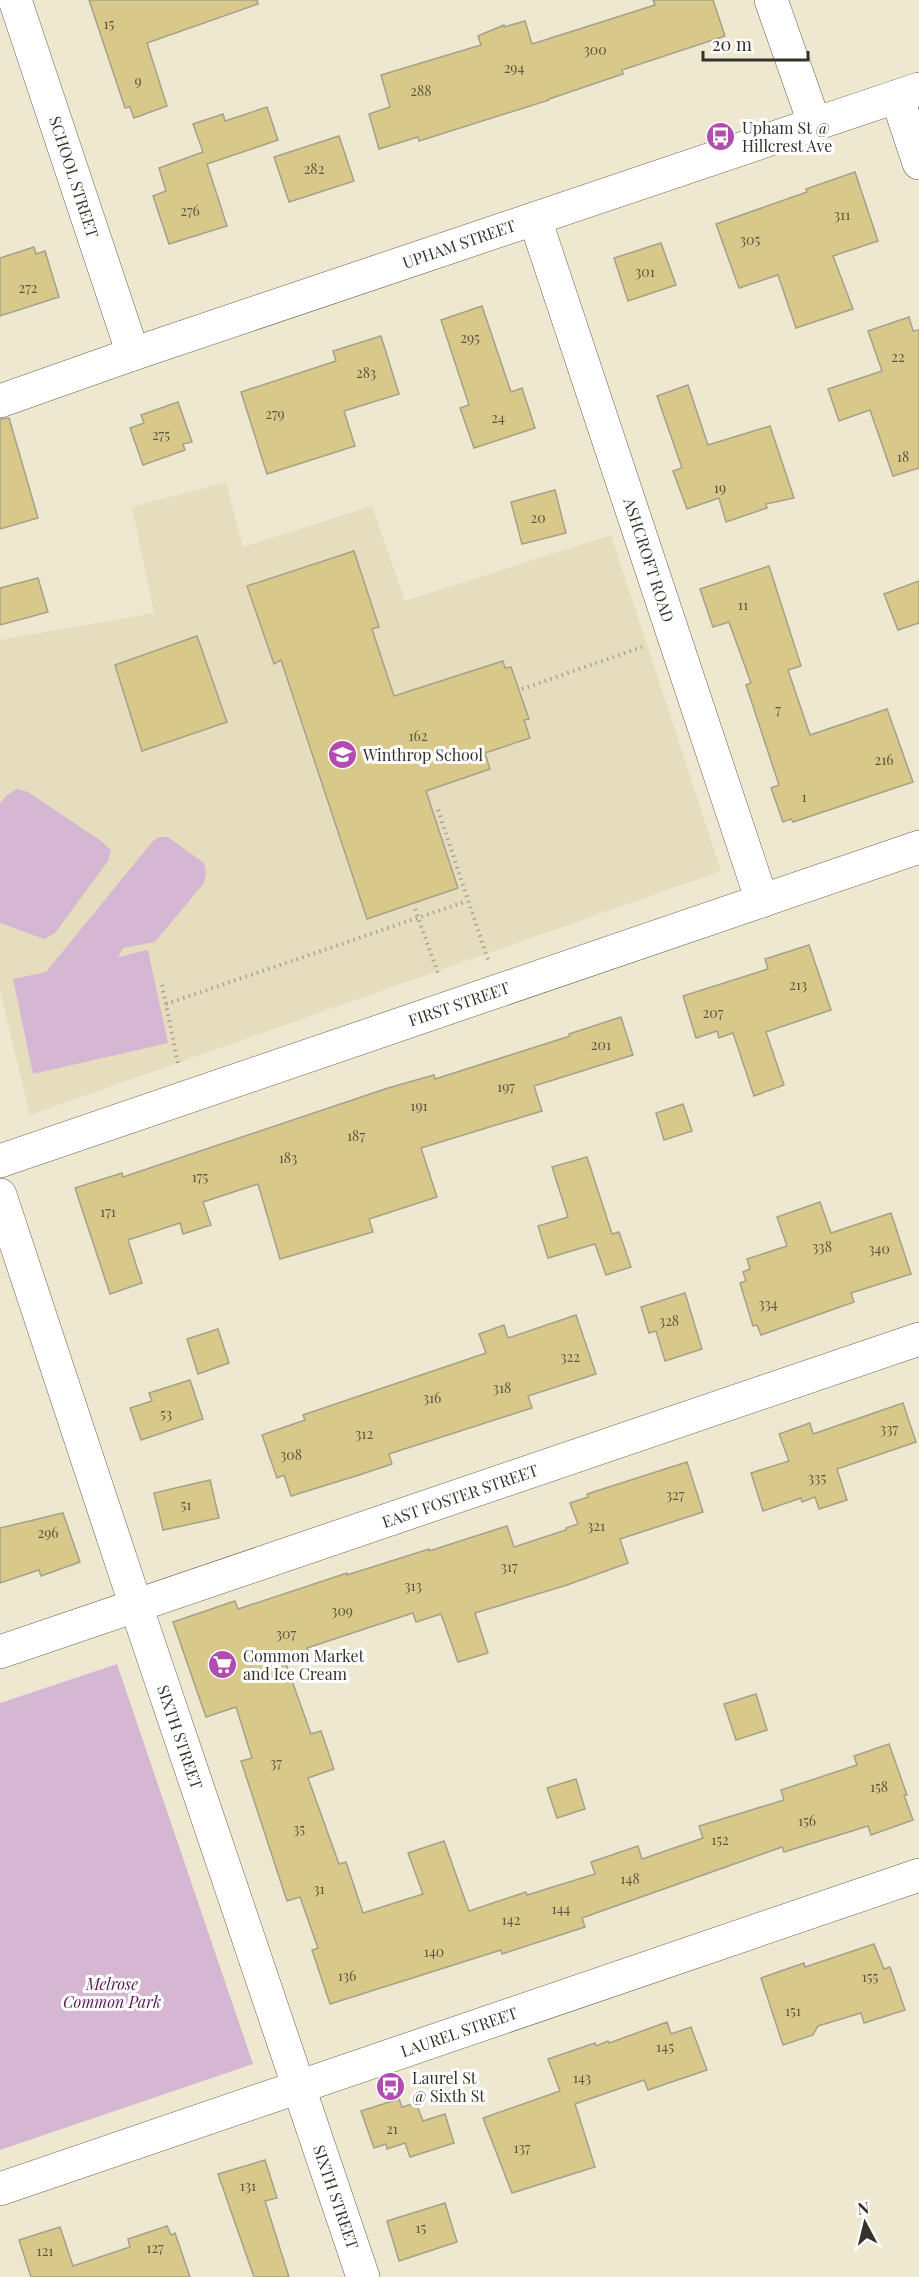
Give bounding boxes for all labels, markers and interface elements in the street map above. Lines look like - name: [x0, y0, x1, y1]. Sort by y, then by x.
- house number: 15: [104, 14, 115, 33]
- scale bar: [703, 24, 808, 62]
- text: 20 m: [712, 32, 752, 56]
- house number: 300: [583, 40, 607, 59]
- house number: 294: [504, 58, 524, 77]
- house number: 9: [134, 71, 142, 90]
- house number: 288: [410, 81, 432, 100]
- street label: SCHOOL STREET: [45, 113, 104, 241]
- place label: Upham St @ Hillcrest Ave: [742, 117, 832, 156]
- bus stop icon: Upham St @ Hillcrest Ave: [705, 121, 737, 153]
- house number: 282: [304, 159, 325, 178]
- house number: 276: [180, 201, 200, 220]
- house number: 311: [834, 205, 850, 224]
- street label: UPHAM STREET: [399, 214, 518, 273]
- house number: 305: [740, 230, 760, 249]
- house number: 301: [635, 262, 655, 281]
- house number: 272: [18, 278, 38, 297]
- house number: 295: [460, 328, 480, 347]
- house number: 22: [891, 347, 905, 366]
- house number: 283: [356, 363, 376, 382]
- house number: 279: [265, 404, 285, 423]
- house number: 24: [491, 408, 505, 427]
- house number: 275: [152, 425, 170, 444]
- house number: 18: [897, 447, 909, 466]
- house number: 19: [714, 478, 726, 497]
- street label: ASHCROFT ROAD: [619, 494, 680, 625]
- house number: 20: [530, 508, 546, 527]
- house number: 11: [738, 595, 748, 614]
- house number: 7: [775, 700, 781, 719]
- house number: 162: [408, 726, 428, 745]
- school or university icon: Winthrop School: [326, 739, 358, 771]
- place label: Winthrop School: [362, 744, 483, 765]
- house number: 216: [874, 750, 894, 769]
- house number: 1: [801, 787, 807, 806]
- house number: 213: [789, 975, 807, 994]
- street label: FIRST STREET: [406, 976, 512, 1031]
- house number: 207: [703, 1003, 724, 1022]
- house number: 201: [591, 1035, 611, 1054]
- house number: 197: [497, 1077, 515, 1096]
- house number: 191: [410, 1096, 428, 1115]
- house number: 187: [347, 1126, 365, 1145]
- house number: 183: [279, 1148, 297, 1167]
- house number: 175: [192, 1167, 209, 1186]
- house number: 171: [100, 1202, 116, 1221]
- house number: 338: [812, 1237, 832, 1256]
- house number: 340: [868, 1239, 890, 1258]
- house number: 334: [758, 1294, 778, 1313]
- house number: 328: [659, 1311, 679, 1330]
- house number: 322: [560, 1347, 580, 1366]
- house number: 318: [493, 1378, 511, 1397]
- house number: 316: [423, 1388, 441, 1407]
- house number: 53: [160, 1404, 172, 1423]
- house number: 337: [880, 1419, 898, 1438]
- house number: 312: [355, 1424, 373, 1443]
- house number: 308: [280, 1445, 302, 1464]
- street label: EAST FOSTER STREET: [379, 1459, 541, 1532]
- house number: 335: [808, 1468, 826, 1487]
- house number: 327: [666, 1485, 685, 1504]
- house number: 51: [181, 1495, 192, 1514]
- house number: 321: [587, 1516, 605, 1535]
- house number: 296: [37, 1523, 59, 1542]
- house number: 317: [500, 1557, 518, 1576]
- house number: 313: [404, 1576, 422, 1595]
- house number: 309: [331, 1601, 353, 1620]
- house number: 307: [276, 1624, 297, 1643]
- place label: Common Market and Ice Cream: [243, 1645, 365, 1684]
- supermarket icon: Common Market and Ice Cream: [206, 1649, 238, 1681]
- street label: SIXTH STREET: [153, 1682, 208, 1792]
- house number: 37: [270, 1753, 282, 1772]
- house number: 158: [870, 1777, 888, 1796]
- house number: 156: [798, 1811, 816, 1830]
- house number: 35: [293, 1819, 305, 1838]
- house number: 152: [711, 1830, 729, 1849]
- house number: 148: [620, 1869, 640, 1888]
- house number: 31: [313, 1879, 325, 1898]
- house number: 144: [551, 1899, 571, 1918]
- house number: 142: [502, 1910, 521, 1929]
- house number: 140: [424, 1942, 444, 1961]
- house number: 136: [338, 1966, 356, 1985]
- house number: 155: [862, 1967, 879, 1986]
- park label: Melrose Common Park: [63, 1973, 161, 2012]
- house number: 151: [785, 2001, 801, 2020]
- street label: LAUREL STREET: [398, 2002, 520, 2061]
- house number: 145: [656, 2037, 674, 2056]
- place label: Laurel St @ Sixth St: [412, 2067, 485, 2106]
- house number: 143: [573, 2068, 591, 2087]
- bus stop icon: Laurel St @ Sixth St: [375, 2071, 407, 2103]
- house number: 21: [386, 2119, 398, 2138]
- house number: 137: [514, 2138, 531, 2157]
- street label: SIXTH STREET: [309, 2142, 364, 2252]
- house number: 131: [240, 2176, 256, 2195]
- north arrow: [835, 2193, 895, 2253]
- text: N: [856, 2196, 871, 2219]
- house number: 15: [416, 2218, 427, 2237]
- house number: 127: [146, 2238, 164, 2257]
- house number: 121: [36, 2241, 54, 2260]

